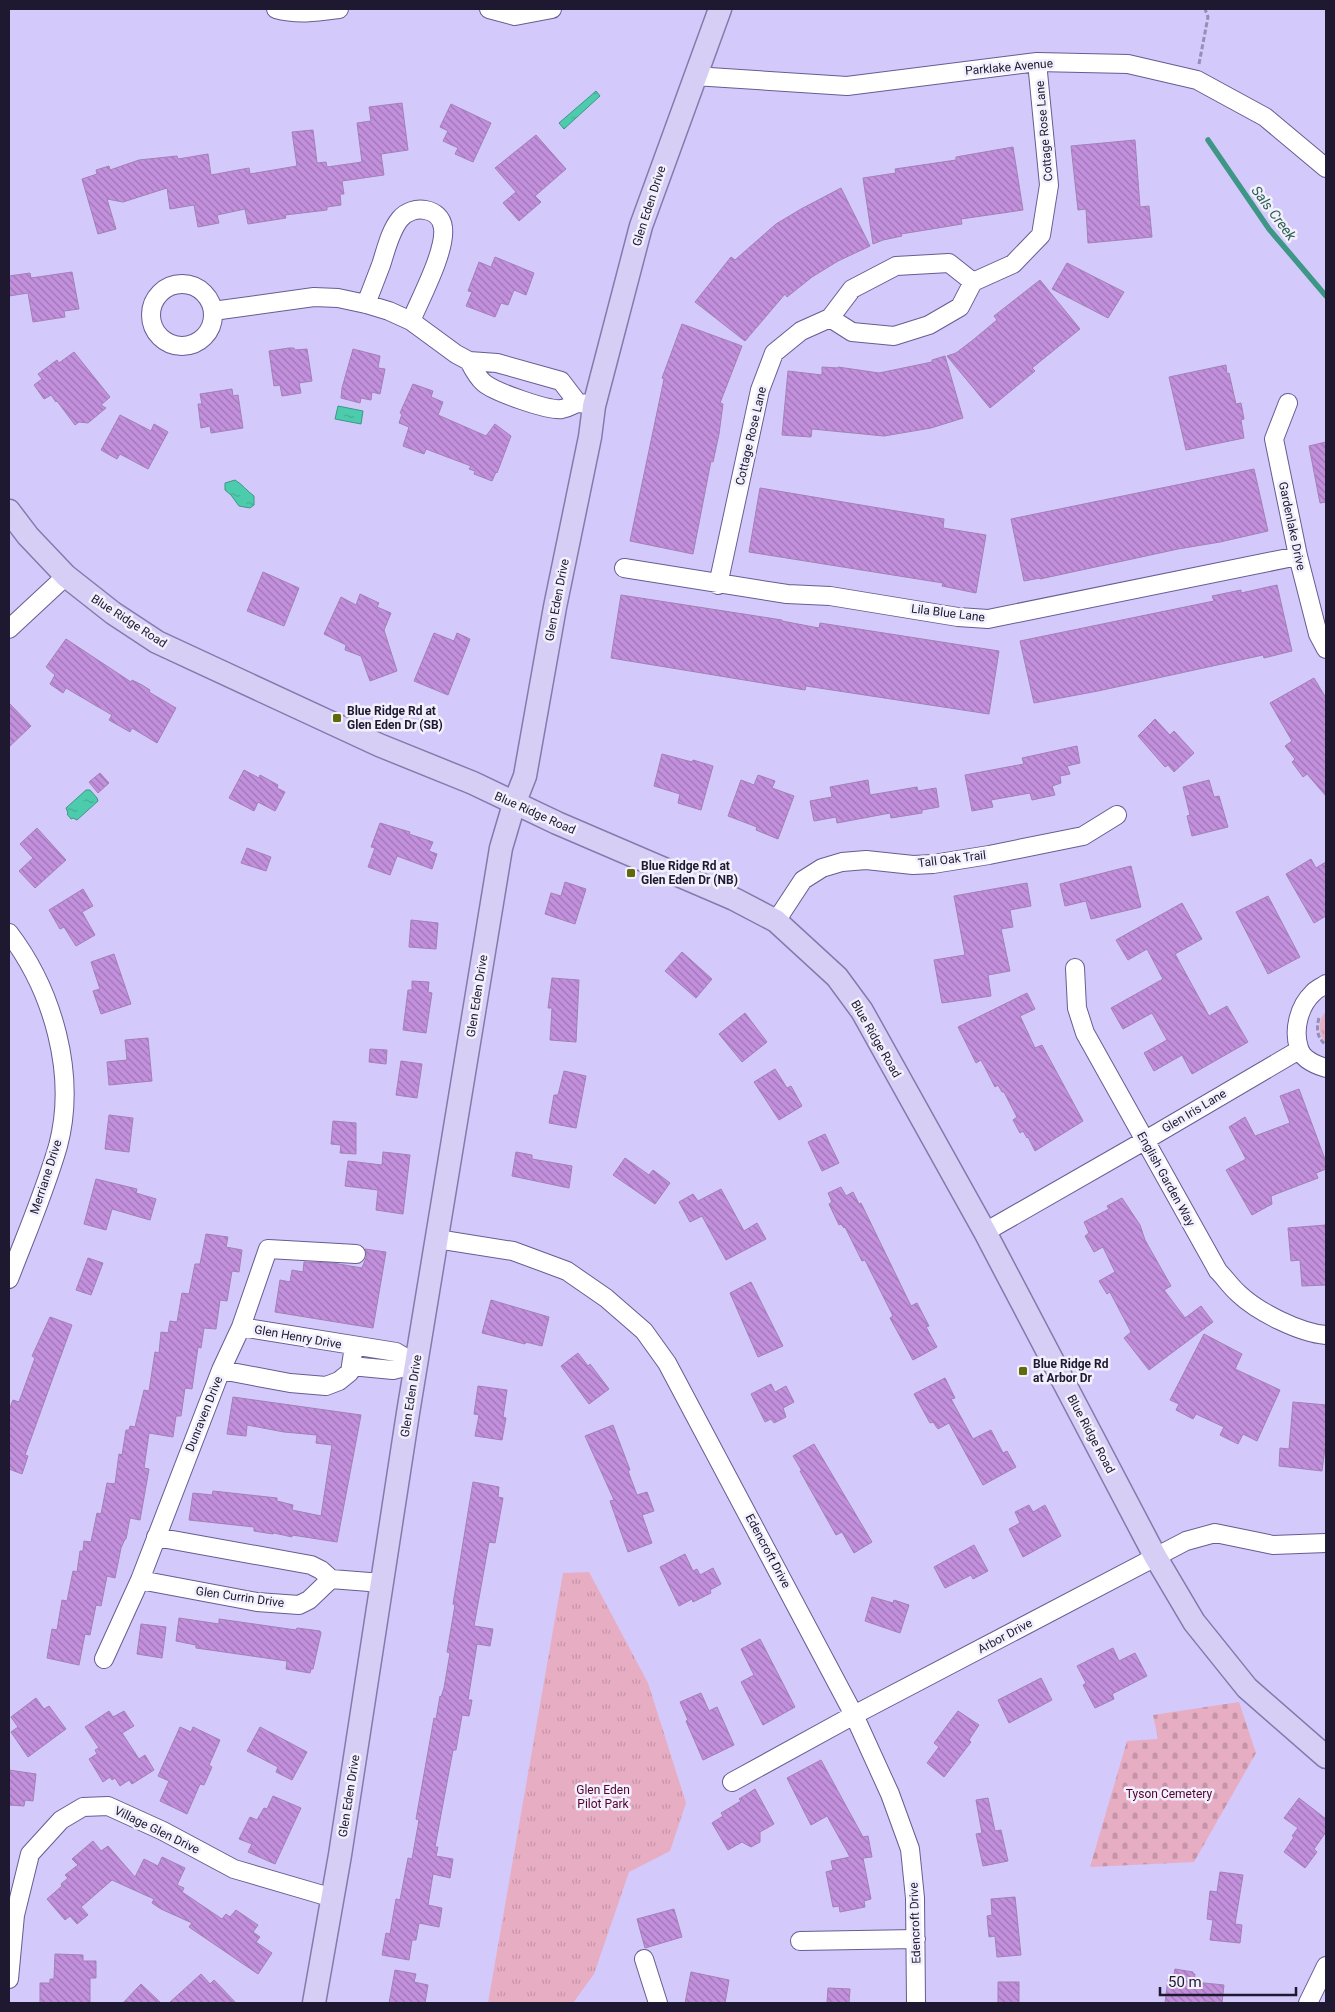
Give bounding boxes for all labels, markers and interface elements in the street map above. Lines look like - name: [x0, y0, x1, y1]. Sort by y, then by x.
- street label: Parklake Avenue: [964, 56, 1054, 78]
- street label: Cottage Rose Lane: [1033, 80, 1055, 182]
- street label: Glen Eden Drive: [629, 164, 669, 248]
- water label: Sals Creek: [1248, 183, 1300, 244]
- street label: Cottage Rose Lane: [733, 385, 769, 487]
- street label: Gardenlake Drive: [1276, 480, 1308, 572]
- street label: Glen Eden Drive: [542, 558, 572, 642]
- street label: Blue Ridge Road: [89, 591, 169, 651]
- street label: Lila Blue Lane: [910, 602, 986, 624]
- place label: Blue Ridge Rd at Glen Eden Dr (SB): [347, 704, 443, 732]
- marker: Blue Ridge Rd at Glen Eden Dr (SB): [331, 712, 343, 724]
- street label: Blue Ridge Road: [492, 789, 578, 837]
- street label: Tall Oak Trail: [917, 848, 987, 870]
- place label: Blue Ridge Rd at Glen Eden Dr (NB): [641, 859, 738, 887]
- marker: Blue Ridge Rd at Glen Eden Dr (NB): [625, 867, 637, 879]
- street label: Glen Eden Drive: [464, 954, 490, 1038]
- street label: Blue Ridge Road: [848, 998, 904, 1080]
- street label: Glen Iris Lane: [1159, 1086, 1229, 1136]
- street label: English Garden Way: [1134, 1129, 1198, 1229]
- street label: Merriane Drive: [27, 1138, 65, 1216]
- street label: Glen Henry Drive: [253, 1322, 343, 1352]
- street label: Glen Eden Drive: [398, 1354, 424, 1438]
- place label: Blue Ridge Rd at Arbor Dr: [1033, 1357, 1109, 1385]
- marker: Blue Ridge Rd at Arbor Dr: [1017, 1365, 1029, 1377]
- street label: Dunraven Drive: [183, 1374, 225, 1454]
- street label: Blue Ridge Road: [1064, 1392, 1118, 1476]
- street label: Edencroft Drive: [743, 1512, 793, 1590]
- street label: Glen Currin Drive: [195, 1584, 285, 1610]
- street label: Arbor Drive: [975, 1616, 1035, 1656]
- street label: Glen Eden Drive: [336, 1754, 362, 1838]
- park label: Glen Eden Pilot Park: [576, 1783, 630, 1811]
- park label: Tyson Cemetery: [1126, 1787, 1212, 1801]
- street label: Village Glen Drive: [112, 1803, 202, 1857]
- street label: Edencroft Drive: [907, 1882, 923, 1964]
- scale bar: [1160, 1964, 1296, 1996]
- text: 50 m: [1168, 1973, 1202, 1991]

